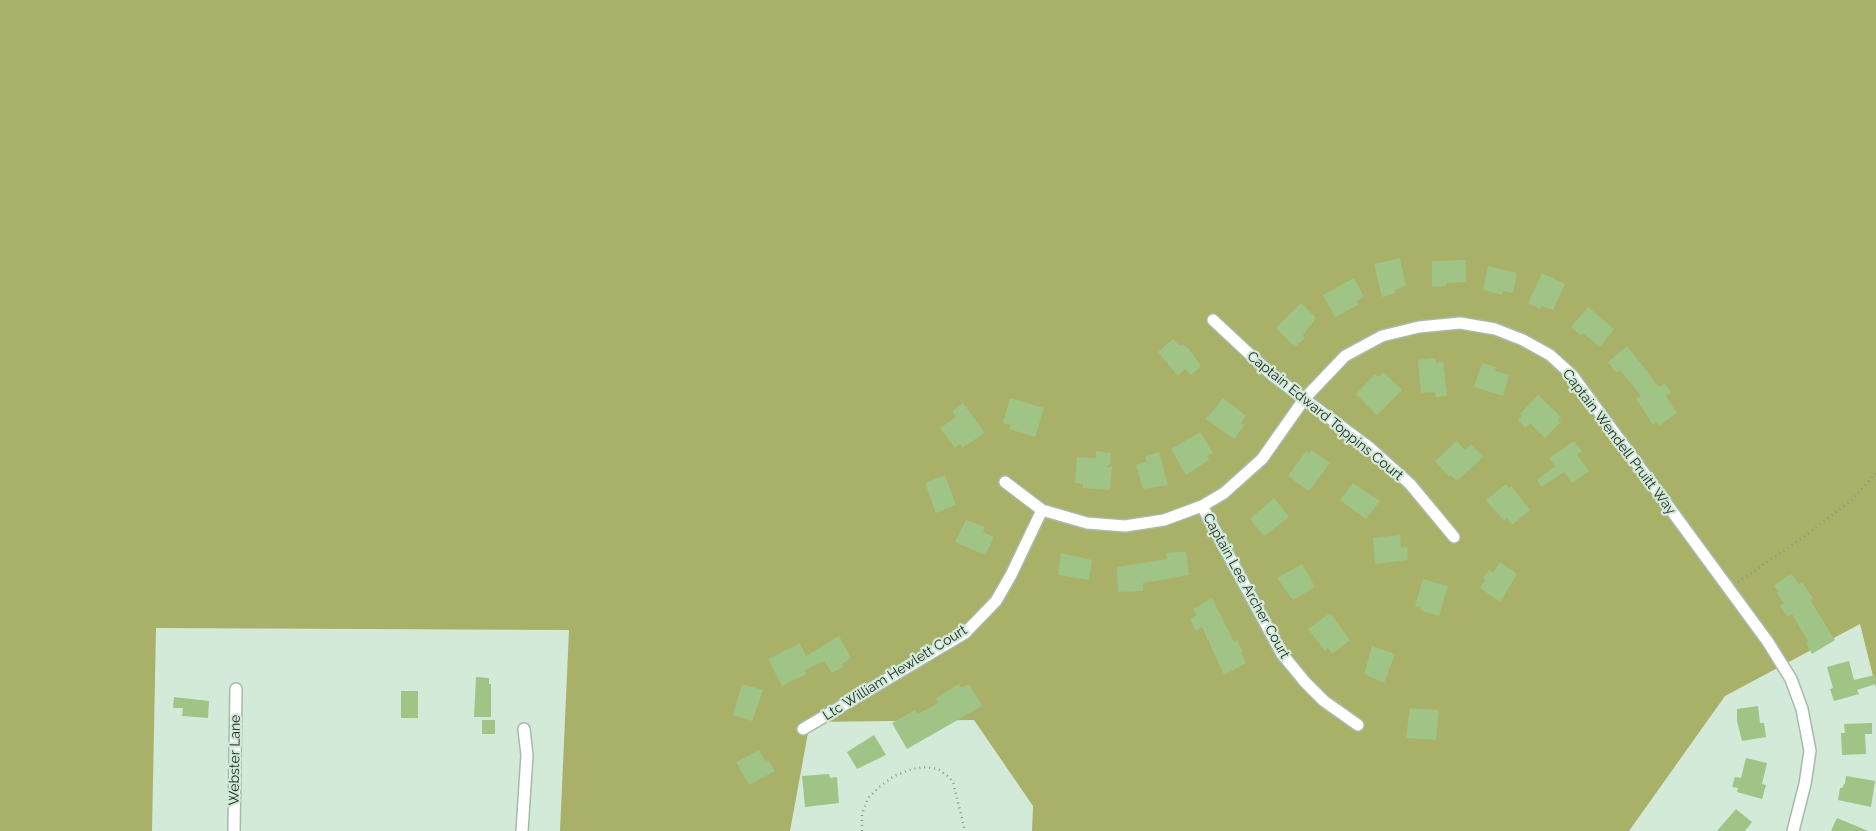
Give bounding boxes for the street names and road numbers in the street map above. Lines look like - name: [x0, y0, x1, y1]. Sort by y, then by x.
- street label: Captain Edward Toppins Court: [1244, 348, 1406, 484]
- street label: Captain Wendell Pruitt Way: [1559, 366, 1679, 518]
- street label: Captain Lee Archer Court: [1199, 510, 1293, 662]
- street label: Ltc William Hewlett Court: [820, 622, 970, 724]
- street label: Webster Lane: [226, 714, 244, 806]

